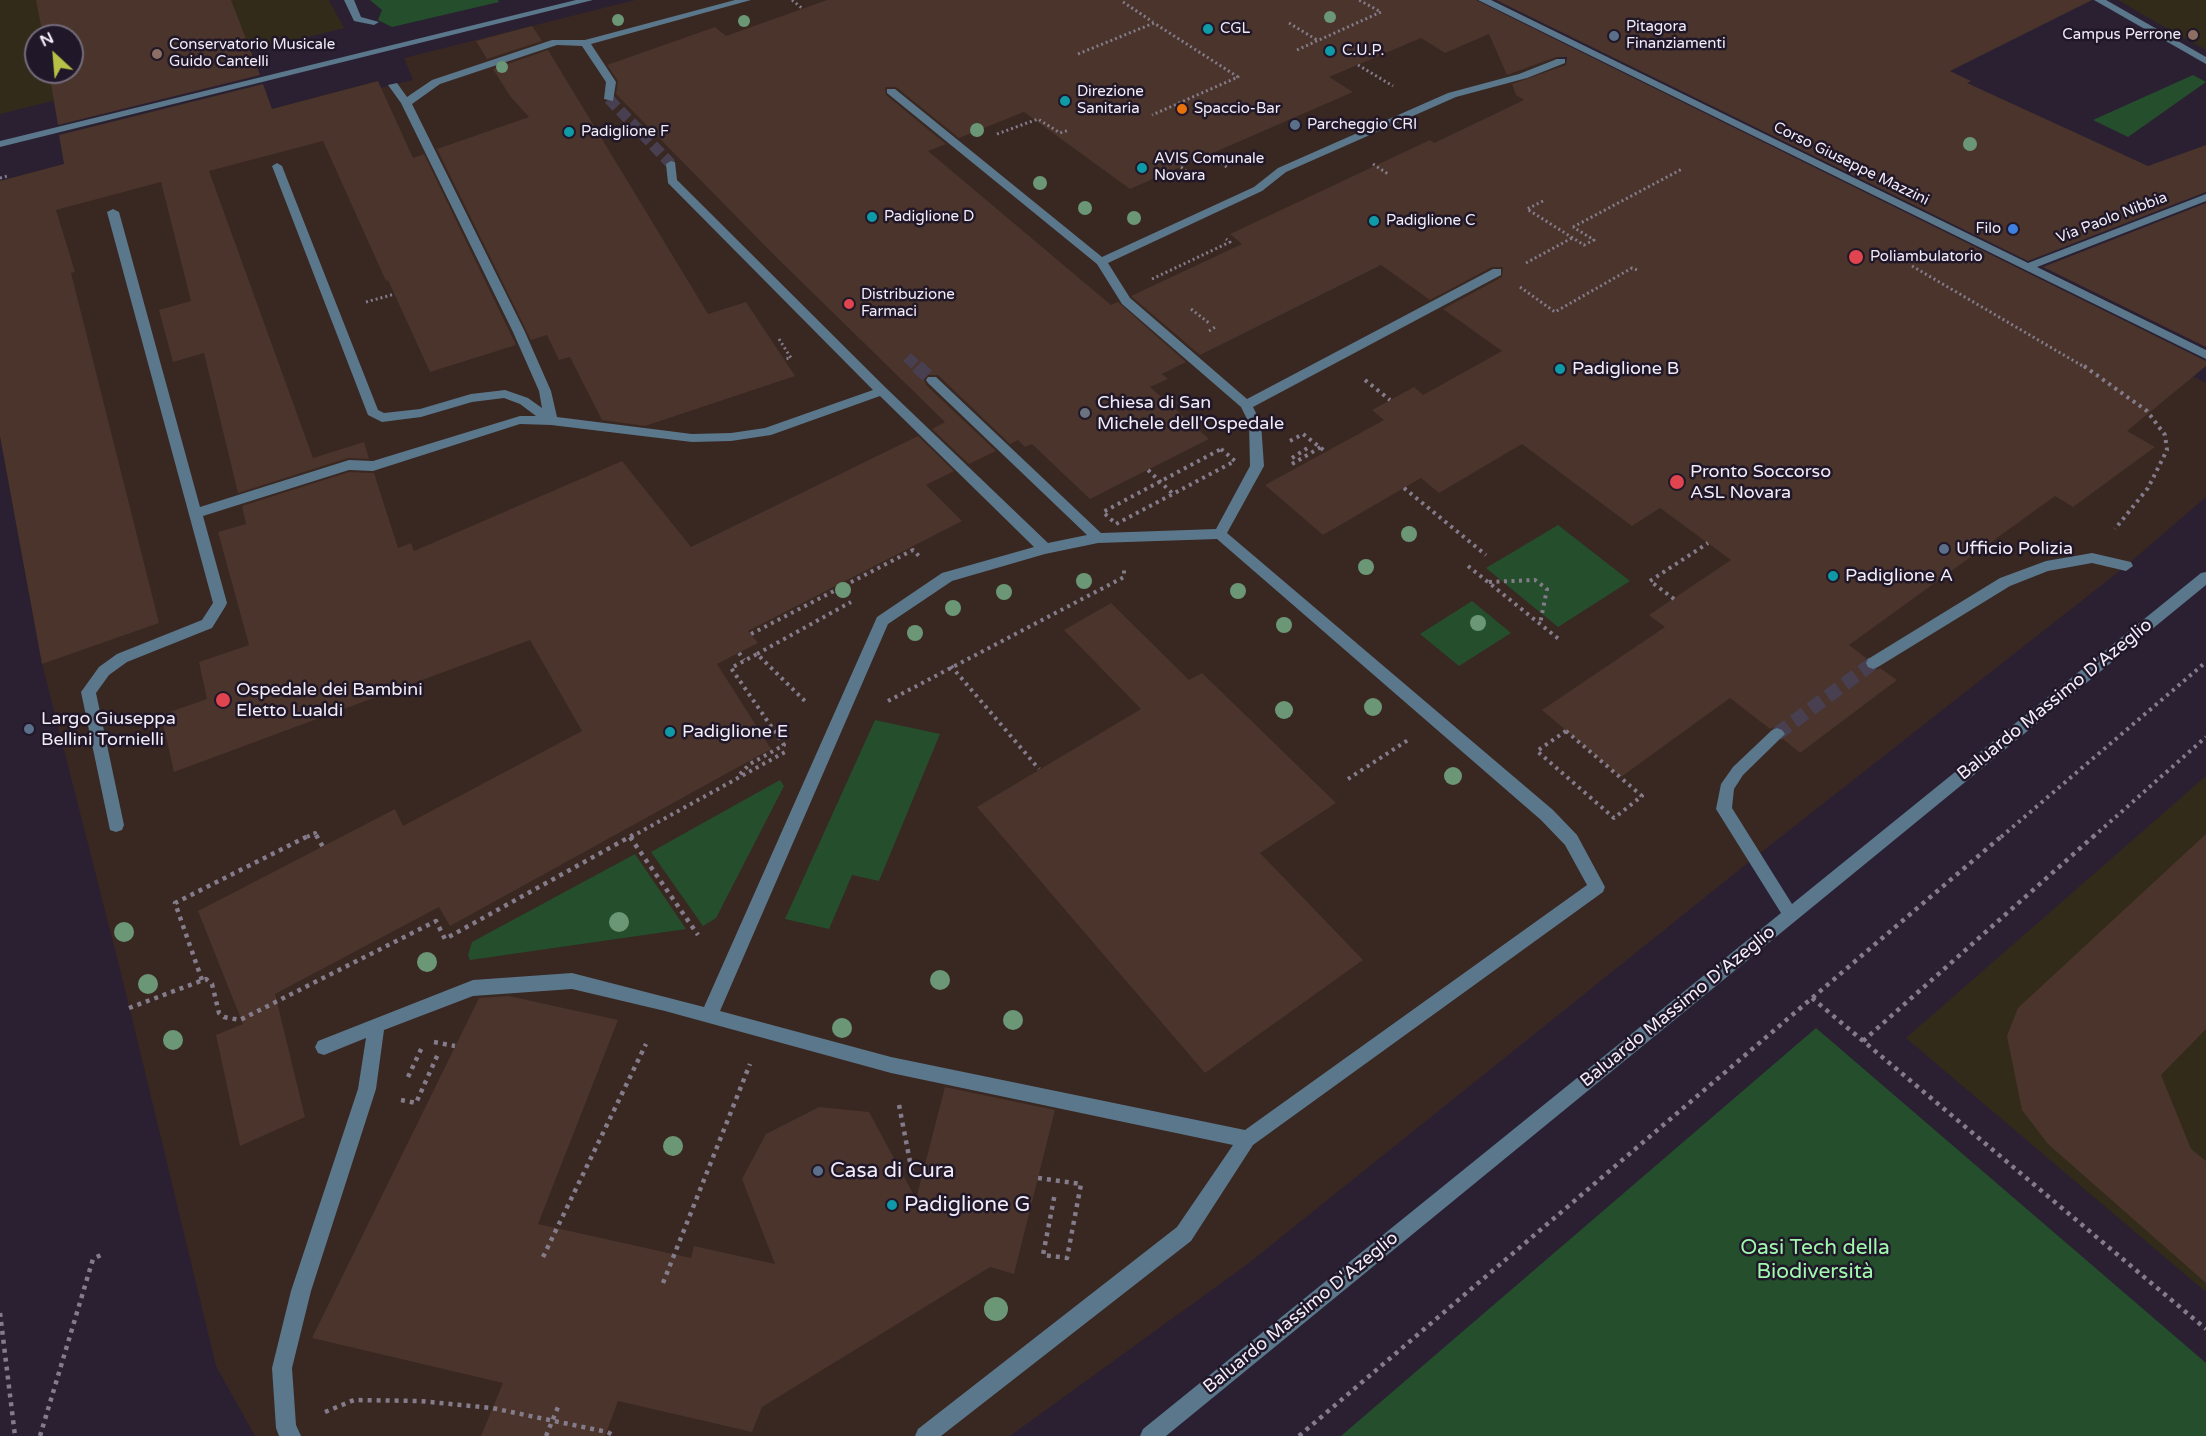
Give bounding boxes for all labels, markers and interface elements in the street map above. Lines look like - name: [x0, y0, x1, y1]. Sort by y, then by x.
- place label: Pitagora Finanziamenti: [1626, 18, 1726, 53]
- place label: CGL: [1220, 20, 1250, 38]
- marker: CGL: [1201, 22, 1215, 36]
- north arrow: [24, 24, 84, 84]
- place label: Campus Perrone: [2062, 26, 2181, 44]
- text: N: [37, 28, 57, 51]
- marker: Campus Perrone: [2186, 28, 2200, 42]
- marker: Pitagora Finanziamenti: [1607, 29, 1621, 43]
- place label: Conservatorio Musicale Guido Cantelli: [169, 36, 335, 71]
- place label: C.U.P.: [1342, 42, 1384, 60]
- marker: C.U.P.: [1323, 44, 1337, 58]
- marker: Conservatorio Musicale Guido Cantelli: [150, 47, 164, 61]
- place label: Direzione Sanitaria: [1077, 83, 1144, 118]
- marker: Direzione Sanitaria: [1058, 94, 1072, 108]
- place label: Spaccio-Bar: [1194, 100, 1280, 118]
- marker: Spaccio-Bar: [1175, 102, 1189, 116]
- place label: Parcheggio CRI: [1307, 116, 1417, 134]
- marker: Parcheggio CRI: [1288, 118, 1302, 132]
- street label: Corso Giuseppe Mazzini: [1770, 118, 1932, 210]
- place label: Padiglione F: [581, 123, 669, 141]
- marker: Padiglione F: [562, 125, 576, 139]
- place label: AVIS Comunale Novara: [1154, 150, 1264, 185]
- marker: AVIS Comunale Novara: [1135, 161, 1149, 175]
- street label: Via Paolo Nibbia: [2054, 189, 2170, 247]
- place label: Padiglione D: [884, 208, 974, 226]
- marker: Padiglione D: [865, 210, 879, 224]
- place label: Padiglione C: [1386, 212, 1475, 230]
- marker: Padiglione C: [1367, 214, 1381, 228]
- place label: Filo: [1975, 220, 2001, 238]
- marker: Filo: [2006, 222, 2020, 236]
- marker: Poliambulatorio: [1847, 248, 1865, 266]
- place label: Poliambulatorio: [1870, 248, 1983, 266]
- place label: Distribuzione Farmaci: [861, 286, 955, 321]
- marker: Distribuzione Farmaci: [842, 297, 856, 311]
- place label: Padiglione B: [1572, 358, 1679, 380]
- marker: Padiglione B: [1553, 362, 1567, 376]
- place label: Chiesa di San Michele dell'Ospedale: [1097, 392, 1284, 434]
- marker: Chiesa di San Michele dell'Ospedale: [1078, 406, 1092, 420]
- place label: Pronto Soccorso ASL Novara: [1690, 461, 1831, 504]
- marker: Pronto Soccorso ASL Novara: [1668, 473, 1686, 491]
- place label: Ufficio Polizia: [1956, 538, 2073, 560]
- marker: Ufficio Polizia: [1937, 542, 1951, 556]
- place label: Padiglione A: [1845, 565, 1953, 587]
- marker: Padiglione A: [1826, 569, 1840, 583]
- street label: Baluardo Massimo D'Azeglio: [1953, 615, 2157, 785]
- place label: Ospedale dei Bambini Eletto Lualdi: [236, 679, 423, 722]
- marker: Ospedale dei Bambini Eletto Lualdi: [214, 691, 232, 709]
- place label: Largo Giuseppa Bellini Tornielli: [41, 708, 176, 750]
- place label: Padiglione E: [682, 721, 788, 743]
- marker: Largo Giuseppa Bellini Tornielli: [22, 722, 36, 736]
- marker: Padiglione E: [663, 725, 677, 739]
- street label: Baluardo Massimo D'Azeglio: [1576, 922, 1780, 1092]
- place label: Casa di Cura: [830, 1158, 955, 1184]
- marker: Casa di Cura: [811, 1164, 825, 1178]
- place label: Padiglione G: [904, 1192, 1030, 1218]
- marker: Padiglione G: [885, 1198, 899, 1212]
- street label: Baluardo Massimo D'Azeglio: [1199, 1228, 1403, 1398]
- park label: Oasi Tech della Biodiversità: [1740, 1235, 1890, 1285]

